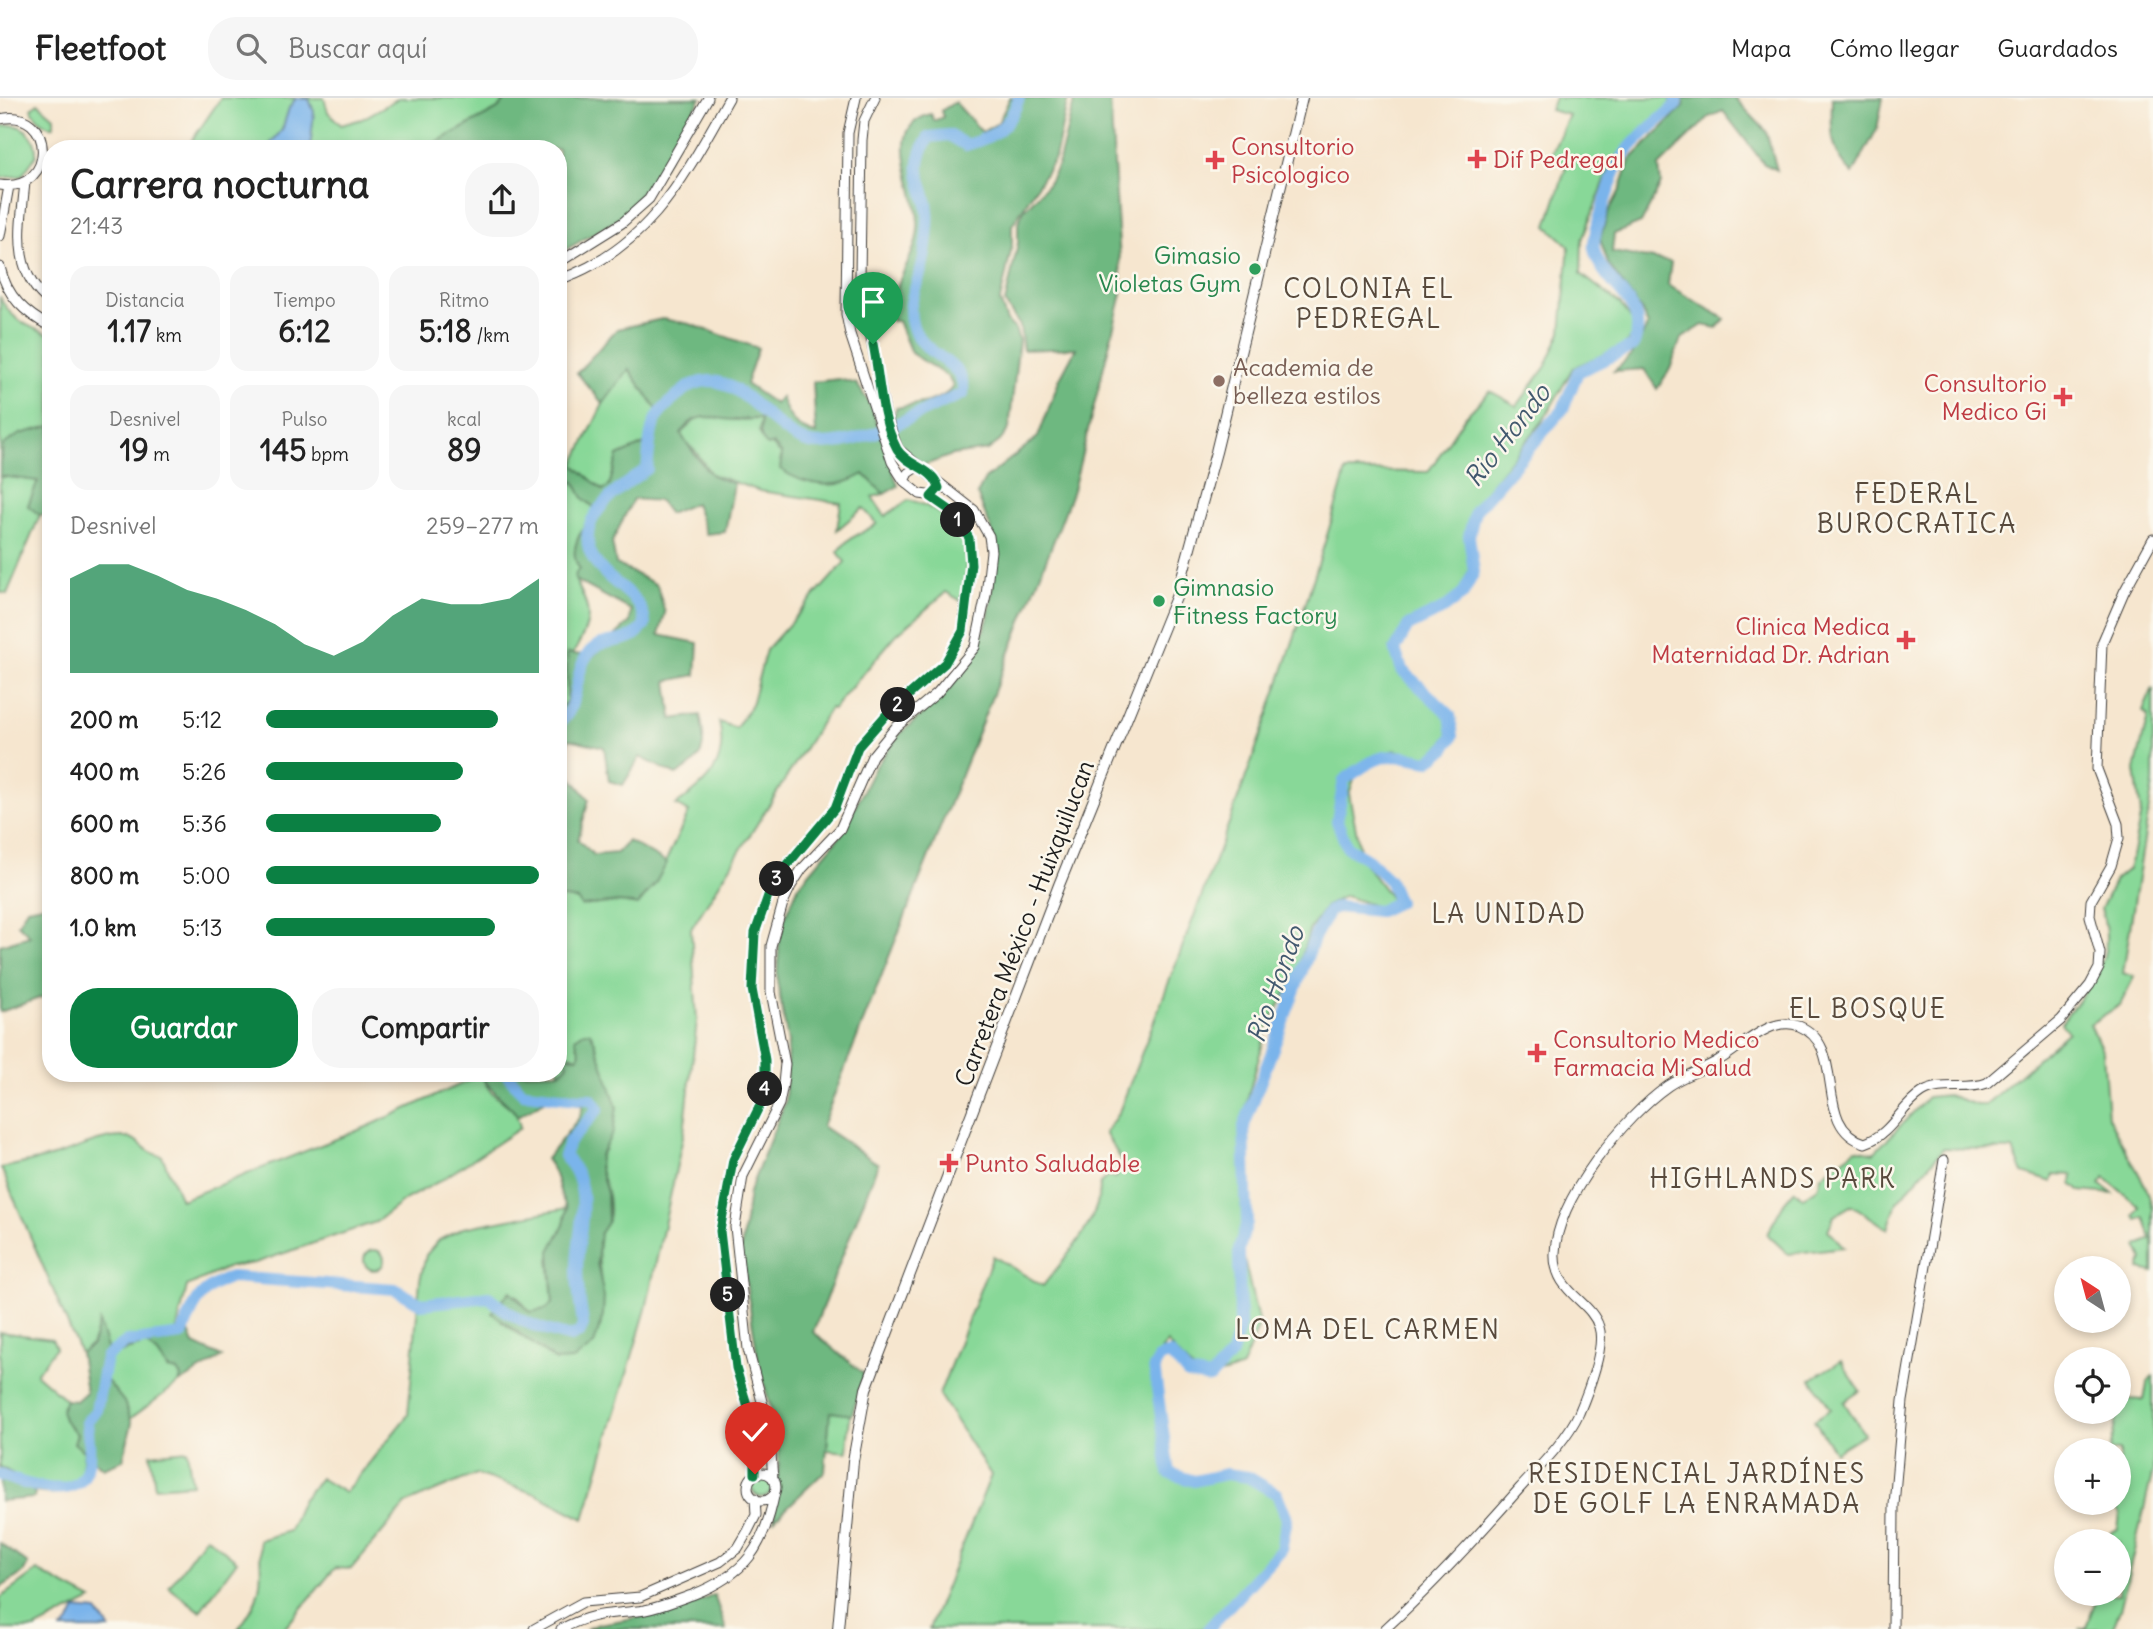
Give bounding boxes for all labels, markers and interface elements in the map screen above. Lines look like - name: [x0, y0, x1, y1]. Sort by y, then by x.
- search box: [208, 17, 698, 80]
- text: Fleetfoot: [35, 27, 166, 69]
- icon: search: [232, 29, 270, 67]
- text: Buscar aquí: [288, 32, 427, 65]
- text: Mapa: [1731, 33, 1791, 63]
- text: Cómo llegar: [1829, 33, 1959, 63]
- text: Guardados: [1997, 33, 2118, 63]
- place label: Consultorio Psicologico: [1231, 131, 1354, 189]
- place label: Dif Pedregal: [1493, 144, 1624, 174]
- marker: Dif Pedregal: [1467, 149, 1487, 169]
- marker: Consultorio Psicologico: [1205, 150, 1225, 170]
- text: Carrera nocturna: [70, 161, 369, 208]
- button: share: [465, 163, 539, 237]
- text: 21:43: [70, 211, 123, 240]
- place label: Gimasio Violetas Gym: [1098, 240, 1241, 298]
- marker: Gimasio Violetas Gym: [1247, 261, 1263, 277]
- pin: [843, 272, 903, 344]
- district label: COLONIA EL PEDREGAL: [1283, 272, 1455, 335]
- icon: arrive: [854, 283, 892, 321]
- text: Distancia: [105, 288, 185, 312]
- text: Tiempo: [273, 288, 336, 312]
- text: Ritmo: [439, 288, 489, 312]
- text: 1.17: [108, 312, 151, 350]
- text: 6:12: [278, 312, 331, 350]
- text: 5:18: [419, 312, 472, 350]
- text: km: [151, 323, 182, 347]
- text: /km: [472, 323, 510, 347]
- place label: Academia de belleza estilos: [1233, 352, 1381, 410]
- place label: Consultorio Medico Gi: [1924, 368, 2047, 426]
- marker: Academia de belleza estilos: [1211, 373, 1227, 389]
- water label: Rio Hondo: [1457, 376, 1558, 493]
- marker: Consultorio Medico Gi: [2053, 387, 2073, 407]
- text: Desnivel: [109, 407, 180, 431]
- text: Pulso: [281, 407, 328, 431]
- text: kcal: [447, 407, 481, 431]
- text: 19: [120, 431, 149, 469]
- text: 145: [260, 431, 306, 469]
- text: 89: [447, 431, 481, 469]
- text: m: [149, 442, 170, 466]
- text: bpm: [306, 442, 349, 466]
- district label: FEDERAL BUROCRATICA: [1817, 477, 2017, 540]
- pin: 1: [940, 502, 976, 538]
- text: 1: [954, 507, 961, 531]
- text: Desnivel: [70, 511, 156, 540]
- text: 259–277 m: [426, 511, 539, 540]
- place label: Gimnasio Fitness Factory: [1173, 572, 1338, 630]
- marker: Gimnasio Fitness Factory: [1151, 593, 1167, 609]
- place label: Clinica Medica Maternidad Dr. Adrian: [1651, 611, 1890, 669]
- marker: Clinica Medica Maternidad Dr. Adrian: [1896, 630, 1916, 650]
- pin: 2: [880, 688, 916, 722]
- text: 2: [892, 692, 903, 716]
- text: 200 m: [70, 705, 139, 734]
- text: 5:12: [182, 705, 222, 734]
- street label: Carretera México - Huixquilucan: [948, 756, 1100, 1090]
- text: 400 m: [70, 757, 139, 786]
- text: 5:26: [182, 757, 226, 786]
- text: 600 m: [70, 809, 139, 838]
- text: 5:36: [182, 809, 227, 838]
- text: 800 m: [70, 861, 139, 890]
- text: 5:00: [182, 861, 231, 890]
- pin: 3: [760, 862, 794, 896]
- text: 3: [771, 866, 782, 890]
- district label: LA UNIDAD: [1431, 897, 1587, 930]
- text: 1.0 km: [70, 913, 136, 942]
- text: 5:13: [182, 913, 223, 942]
- water label: Rio Hondo: [1239, 920, 1312, 1047]
- button: Guardar: [70, 988, 298, 1068]
- button: Compartir: [312, 988, 539, 1068]
- district label: EL BOSQUE: [1789, 992, 1947, 1025]
- place label: Consultorio Medico Farmacia Mi Salud: [1553, 1024, 1759, 1082]
- marker: Consultorio Medico Farmacia Mi Salud: [1527, 1043, 1547, 1063]
- pin: 4: [748, 1072, 782, 1107]
- text: 4: [759, 1076, 770, 1100]
- place label: Punto Saludable: [965, 1148, 1140, 1178]
- marker: Punto Saludable: [939, 1153, 959, 1173]
- district label: HIGHLANDS PARK: [1649, 1162, 1897, 1195]
- north arrow: [2054, 1256, 2132, 1334]
- map controls: [2054, 1256, 2131, 1606]
- pin: 5: [710, 1278, 746, 1312]
- text: 5: [722, 1282, 733, 1306]
- district label: LOMA DEL CARMEN: [1235, 1313, 1501, 1346]
- button: locate: [2054, 1347, 2131, 1424]
- pin: [725, 1402, 785, 1474]
- icon: check: [736, 1413, 774, 1451]
- button: +: [2054, 1438, 2131, 1515]
- district label: RESIDENCIAL JARDÍNES DE GOLF LA ENRAMADA: [1528, 1456, 1866, 1520]
- button: −: [2054, 1529, 2131, 1606]

